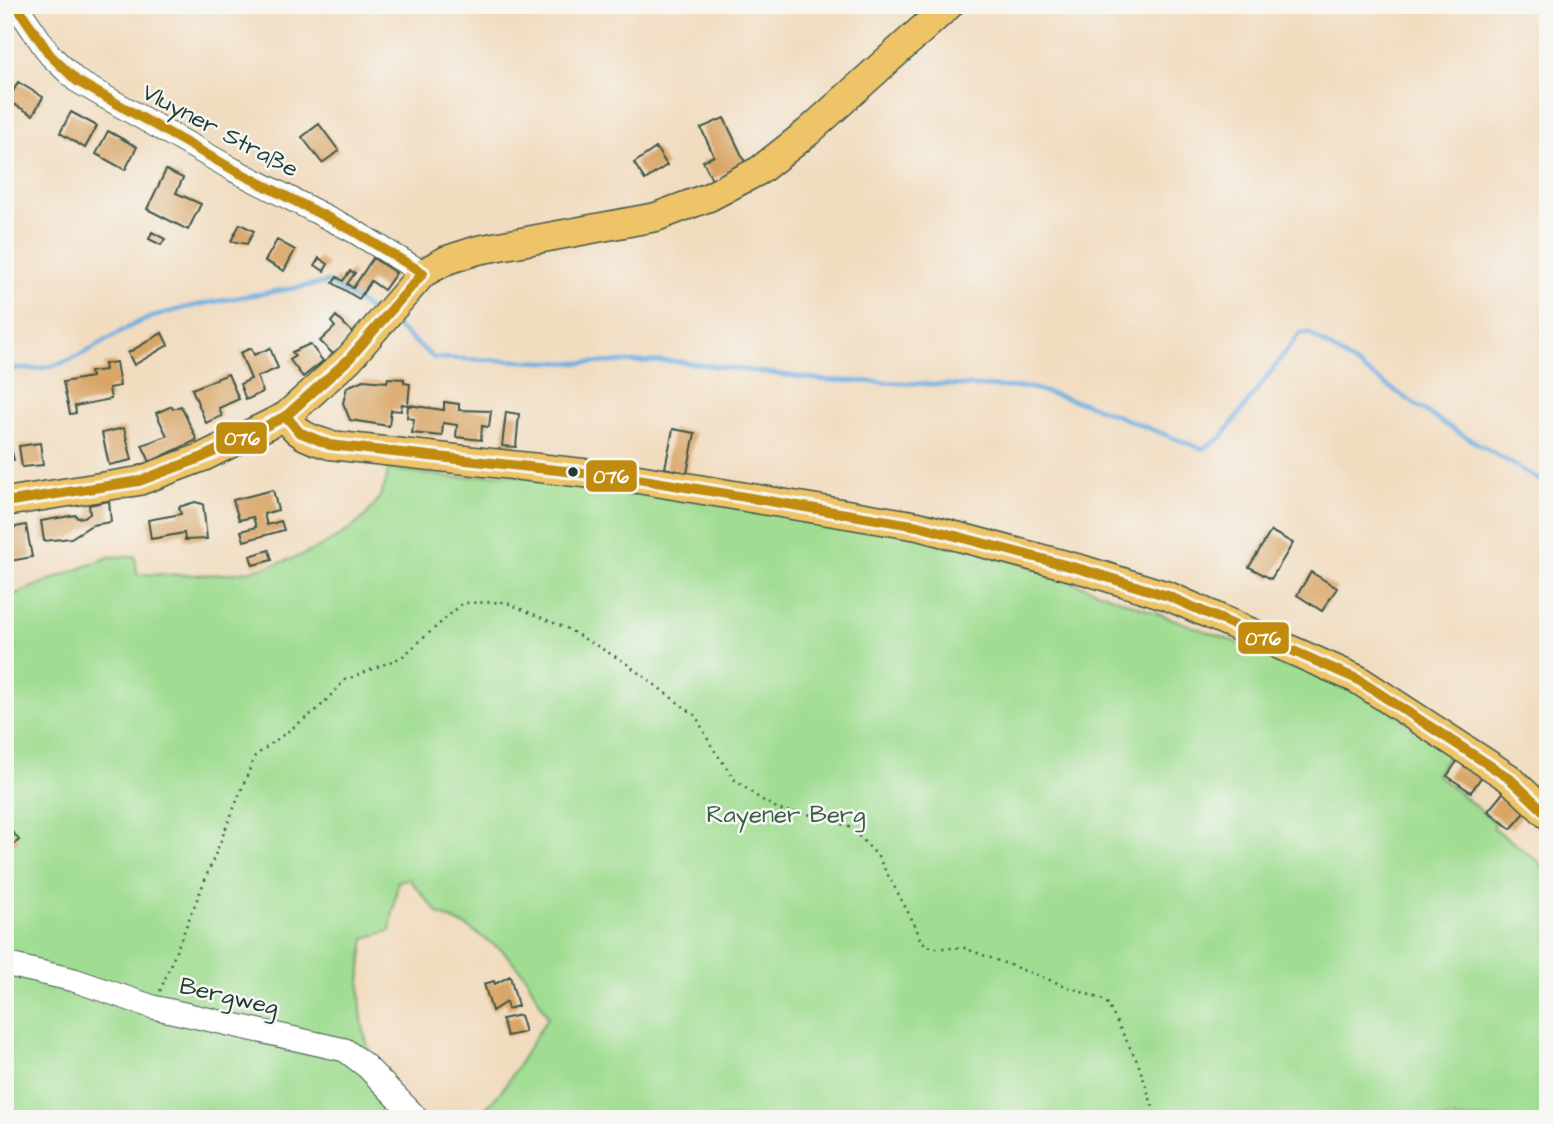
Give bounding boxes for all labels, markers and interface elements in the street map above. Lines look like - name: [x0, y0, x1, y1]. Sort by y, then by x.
- street label: Vluyner Straße: [135, 75, 304, 187]
- line badge: 076: [215, 421, 268, 455]
- text: 076: [224, 426, 260, 453]
- line badge: 076: [585, 459, 638, 493]
- text: 076: [593, 464, 629, 491]
- unlabelled marker: [566, 465, 580, 479]
- line badge: 076: [1237, 621, 1290, 655]
- text: 076: [1245, 626, 1281, 653]
- park label: Rayener Berg: [707, 798, 865, 833]
- street label: Bergweg: [176, 969, 282, 1026]

